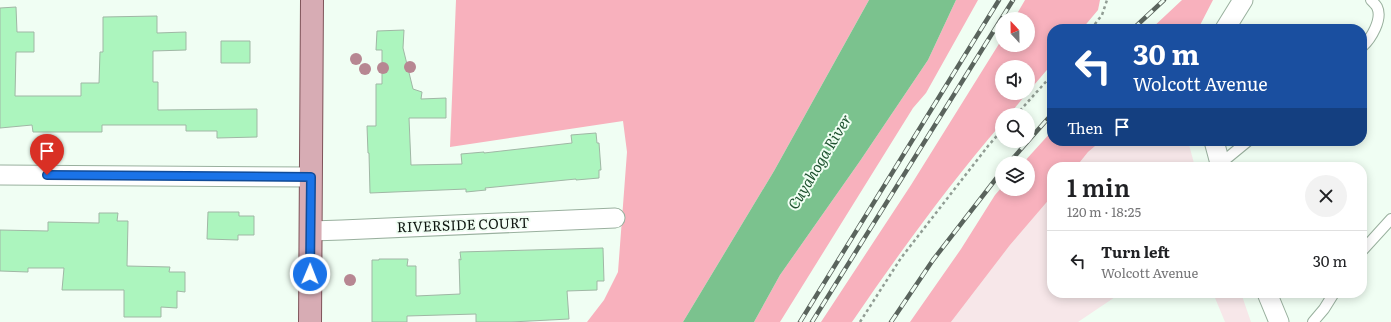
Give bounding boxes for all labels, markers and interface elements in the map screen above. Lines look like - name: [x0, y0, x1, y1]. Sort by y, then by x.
- north arrow: [995, 12, 1035, 52]
- map controls: [995, 12, 1035, 196]
- text: 30 m: [1133, 32, 1199, 74]
- icon: left: [1067, 40, 1119, 92]
- button: sound: [995, 60, 1035, 100]
- text: Wolcott Avenue: [1133, 70, 1268, 97]
- button: search: [995, 108, 1035, 148]
- water label: Cuyahoga River: [781, 109, 856, 213]
- text: Then: [1067, 116, 1103, 139]
- icon: arrive: [1111, 116, 1133, 138]
- pin: [30, 134, 64, 175]
- icon: arrive: [36, 140, 58, 162]
- button: layers: [995, 156, 1035, 196]
- text: 1 min: [1067, 169, 1130, 204]
- button: close: [1305, 175, 1347, 217]
- text: 120 m · 18:25: [1067, 202, 1141, 221]
- street label: RIVERSIDE COURT: [396, 212, 530, 236]
- text: Turn left: [1101, 240, 1170, 263]
- text: 30 m: [1313, 249, 1347, 272]
- icon: left: [1067, 250, 1089, 272]
- position arrow: [289, 253, 331, 295]
- text: Wolcott Avenue: [1101, 263, 1198, 282]

